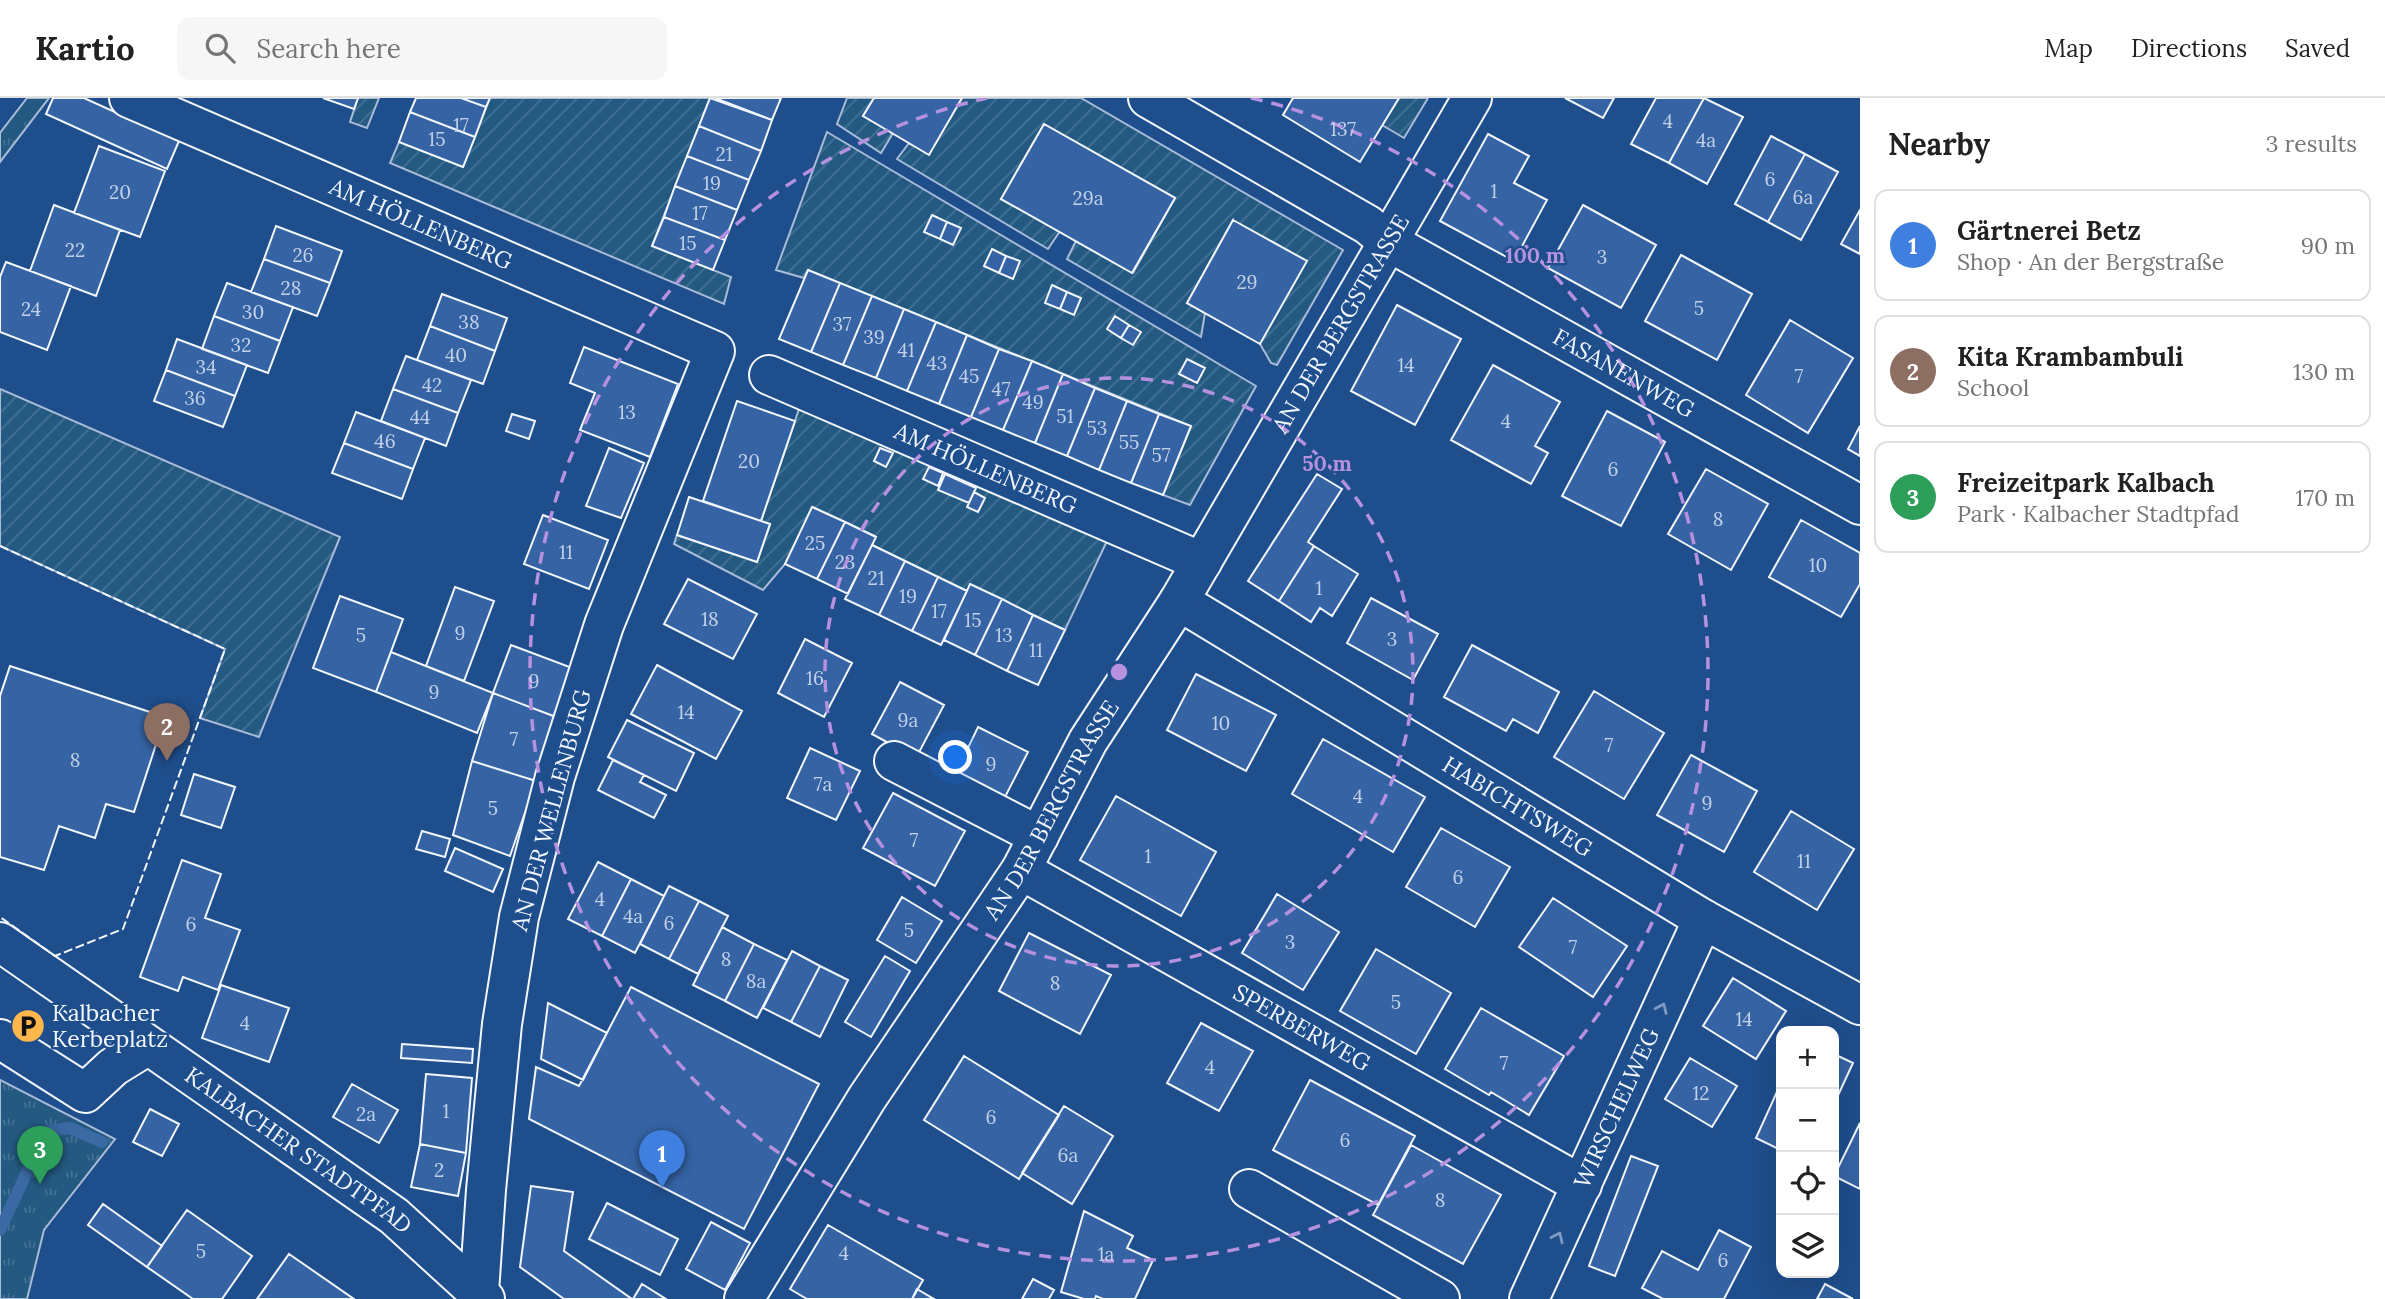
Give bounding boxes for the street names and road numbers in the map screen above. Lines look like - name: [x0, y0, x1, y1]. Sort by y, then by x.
- street label: AM HÖLLENBERG: [324, 171, 517, 276]
- street label: AN DER BERGSTRASSE: [1265, 209, 1415, 439]
- street label: FASANENWEG: [1548, 322, 1700, 424]
- street label: AM HÖLLENBERG: [889, 416, 1082, 521]
- street label: AN DER WELLENBURG: [504, 686, 597, 935]
- street label: AN DER BERGSTRASSE: [976, 694, 1125, 926]
- street label: HABICHTSWEG: [1437, 749, 1599, 863]
- street label: SPERBERWEG: [1228, 977, 1376, 1078]
- street label: WIRSCHELWEG: [1567, 1023, 1665, 1193]
- street label: KALBACHER STADTPFAD: [180, 1060, 419, 1239]

